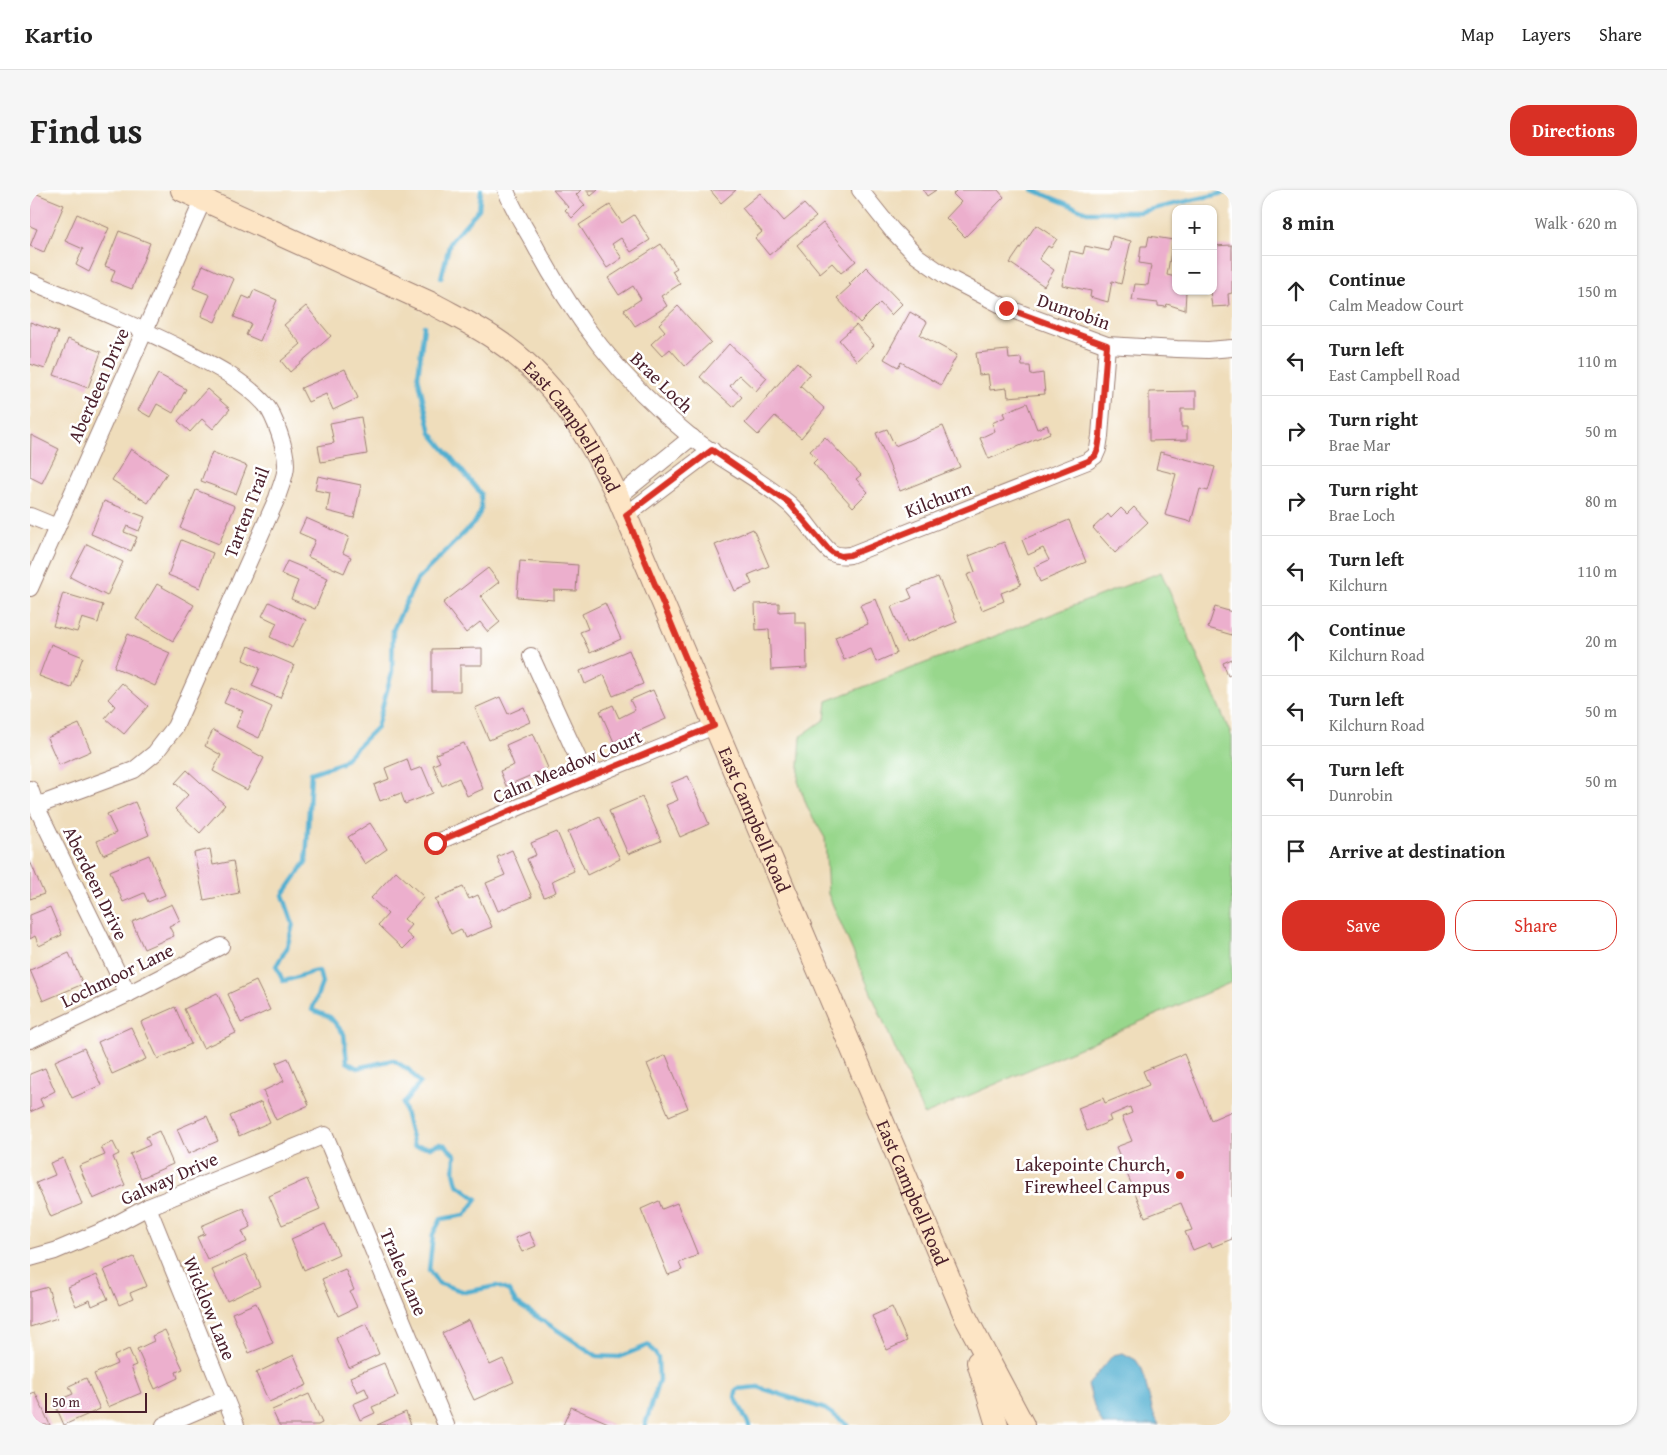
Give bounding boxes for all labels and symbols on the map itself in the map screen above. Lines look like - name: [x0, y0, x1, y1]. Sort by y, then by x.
- street label: Dunrobin: [1034, 285, 1115, 337]
- route end: [995, 297, 1018, 320]
- street label: Aberdeen Drive: [60, 323, 136, 447]
- street label: Brae Loch: [624, 345, 700, 419]
- street label: East Campbell Road: [517, 354, 628, 498]
- street label: Tarten Trail: [216, 463, 276, 561]
- street label: Kilchurn: [901, 473, 976, 525]
- street label: Calm Meadow Court: [488, 722, 646, 810]
- street label: East Campbell Road: [711, 742, 798, 897]
- street label: Aberdeen Drive: [56, 821, 136, 945]
- route start: [424, 832, 447, 855]
- street label: Lochmoor Lane: [56, 936, 178, 1014]
- street label: East Campbell Road: [870, 1115, 956, 1270]
- street label: Galway Drive: [116, 1144, 222, 1212]
- place label: Lakepointe Church, Firewheel Campus: [1016, 1150, 1170, 1200]
- marker: Lakepointe Church, Firewheel Campus: [1174, 1169, 1186, 1181]
- street label: Tralee Lane: [373, 1224, 435, 1320]
- street label: Wicklow Lane: [177, 1252, 244, 1364]
- scale bar: [45, 1390, 148, 1413]

